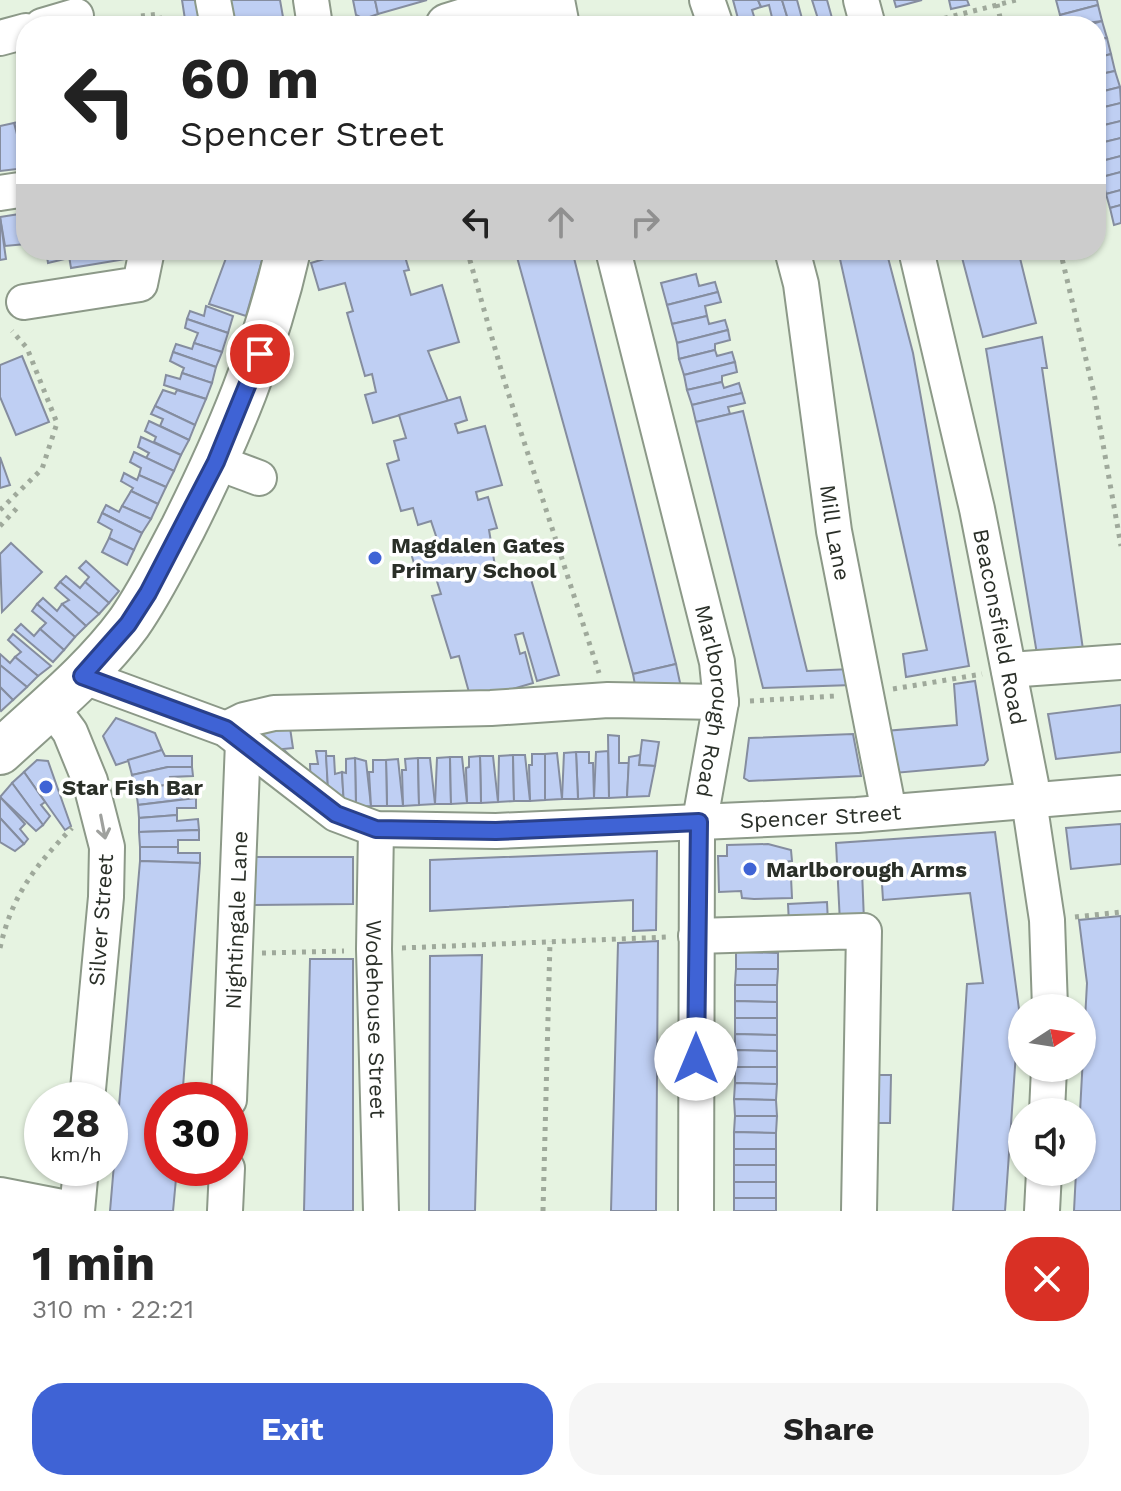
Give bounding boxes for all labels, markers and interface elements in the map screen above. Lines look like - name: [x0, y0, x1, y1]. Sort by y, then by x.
- text: 60 m: [180, 46, 319, 112]
- icon: left: [48, 48, 152, 152]
- text: Spencer Street: [180, 113, 444, 155]
- icon: left: [455, 200, 499, 244]
- icon: ahead: [539, 200, 583, 244]
- icon: right: [623, 200, 667, 244]
- pin: [226, 320, 294, 388]
- icon: arrive: [238, 332, 282, 376]
- street label: Mill Lane: [815, 483, 856, 583]
- street label: Beaconsfield Road: [969, 526, 1032, 727]
- place label: Magdalen Gates Primary School: [391, 533, 565, 583]
- marker: Magdalen Gates Primary School: [366, 549, 384, 567]
- street label: Marlborough Road: [690, 602, 734, 799]
- place label: Star Fish Bar: [62, 775, 203, 800]
- marker: Star Fish Bar: [37, 778, 55, 796]
- street label: Spencer Street: [739, 799, 902, 833]
- one-way arrow: [96, 813, 111, 839]
- street label: Nightingale Lane: [220, 830, 252, 1010]
- street label: Silver Street: [84, 853, 118, 987]
- place label: Marlborough Arms: [766, 857, 967, 882]
- marker: Marlborough Arms: [741, 860, 759, 878]
- street label: Wodehouse Street: [361, 919, 391, 1119]
- north arrow: [1008, 994, 1096, 1082]
- map controls: [1008, 994, 1096, 1186]
- position arrow: [654, 1017, 738, 1101]
- speed limit sign: 30: [144, 1082, 248, 1186]
- button: sound: [1008, 1098, 1096, 1186]
- text: 28: [52, 1100, 100, 1147]
- text: km/h: [50, 1142, 102, 1166]
- text: 1 min: [32, 1235, 155, 1292]
- button: close: [1005, 1237, 1089, 1321]
- text: 310 m · 22:21: [32, 1294, 194, 1324]
- button: Exit: [32, 1383, 553, 1475]
- button: Share: [569, 1383, 1089, 1475]

